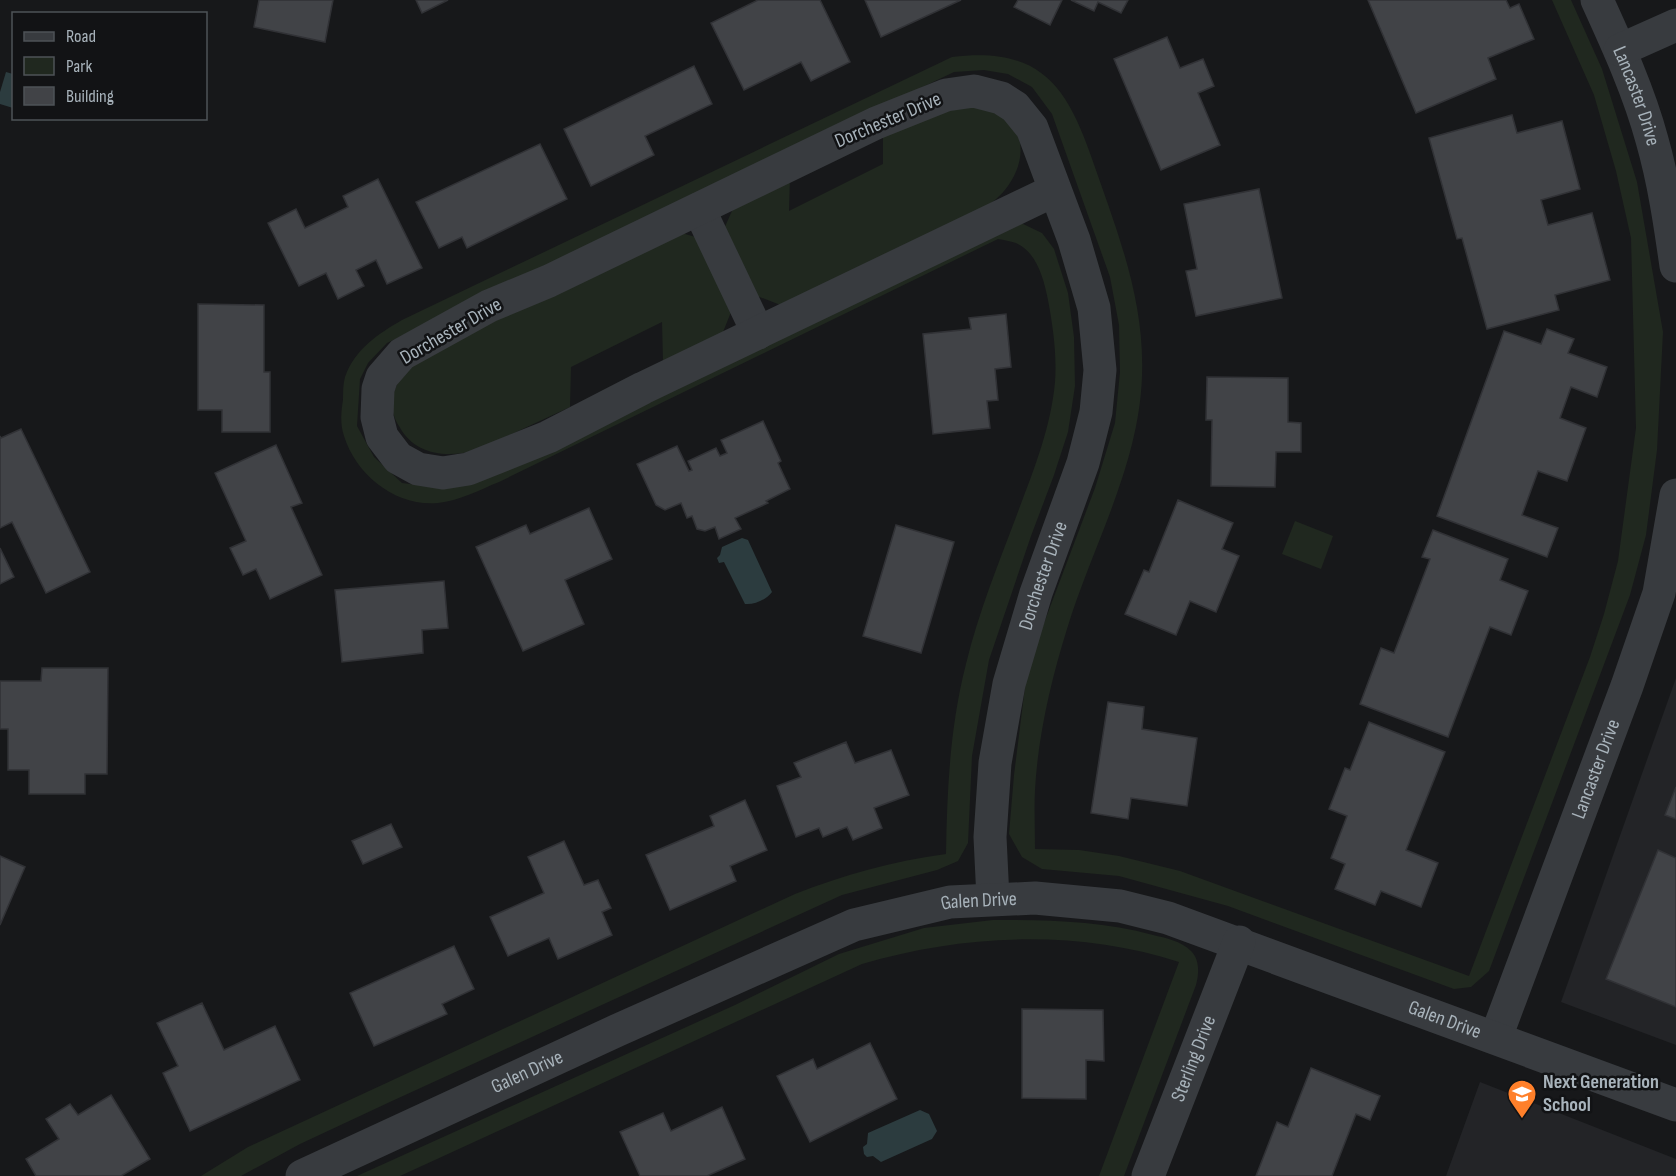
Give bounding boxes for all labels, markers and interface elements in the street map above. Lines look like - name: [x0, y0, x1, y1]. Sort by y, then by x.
- legend: [12, 12, 207, 120]
- text: Road: [66, 26, 96, 47]
- street label: Lancaster Drive: [1607, 43, 1665, 149]
- text: Park: [66, 56, 92, 77]
- text: Building: [66, 86, 114, 107]
- street label: Dorchester Drive: [831, 87, 945, 153]
- street label: Dorchester Drive: [396, 292, 506, 370]
- street label: Dorchester Drive: [1014, 518, 1073, 633]
- street label: Lancaster Drive: [1567, 716, 1625, 822]
- street label: Galen Drive: [938, 887, 1017, 916]
- street label: Galen Drive: [1405, 995, 1485, 1044]
- street label: Sterling Drive: [1166, 1012, 1221, 1105]
- street label: Galen Drive: [488, 1045, 567, 1099]
- place label: Next Generation School: [1543, 1070, 1659, 1117]
- school or university icon: Next Generation School: [1506, 1078, 1538, 1120]

